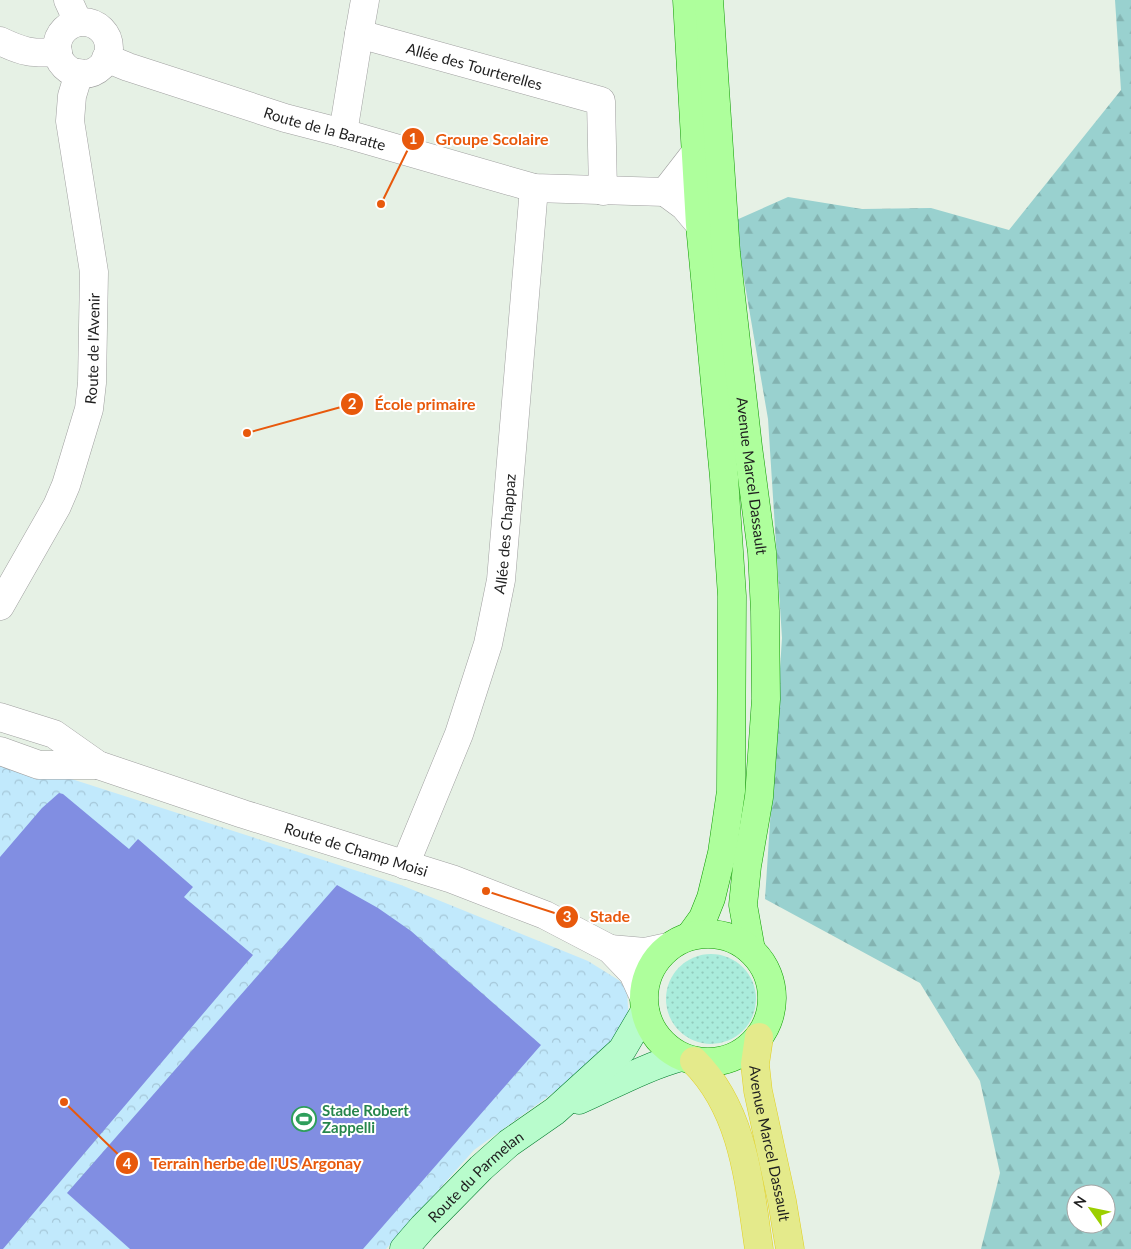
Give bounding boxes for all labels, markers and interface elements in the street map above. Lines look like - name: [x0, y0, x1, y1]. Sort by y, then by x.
- street label: Allée des Tourterelles: [404, 39, 544, 93]
- street label: Route de la Baratte: [262, 103, 388, 154]
- callout: Groupe Scolaire: [400, 124, 558, 155]
- text: 1: [409, 129, 417, 147]
- text: Groupe Scolaire: [436, 129, 549, 148]
- street label: Route de l'Avenir: [81, 292, 103, 405]
- callout: École primaire: [340, 389, 486, 420]
- text: 2: [348, 394, 357, 412]
- text: École primaire: [374, 394, 476, 413]
- street label: Avenue Marcel Dassault: [733, 396, 771, 556]
- street label: Allée des Chappaz: [489, 473, 519, 595]
- street label: Route de Champ Moisi: [282, 818, 430, 880]
- callout: Stade: [554, 901, 640, 932]
- text: Stade: [590, 906, 631, 925]
- text: 3: [563, 907, 571, 925]
- street label: Avenue Marcel Dassault: [746, 1064, 794, 1223]
- place label: Stade Robert Zappelli: [322, 1101, 409, 1136]
- sports icon: Stade Robert Zappelli: [291, 1106, 317, 1132]
- street label: Route du Parmelan: [424, 1127, 527, 1226]
- callout: Terrain herbe de l'US Argonay: [115, 1148, 371, 1179]
- text: Terrain herbe de l'US Argonay: [151, 1153, 362, 1172]
- text: 4: [123, 1154, 132, 1172]
- north arrow: [1066, 1184, 1116, 1234]
- text: N: [1070, 1192, 1090, 1211]

